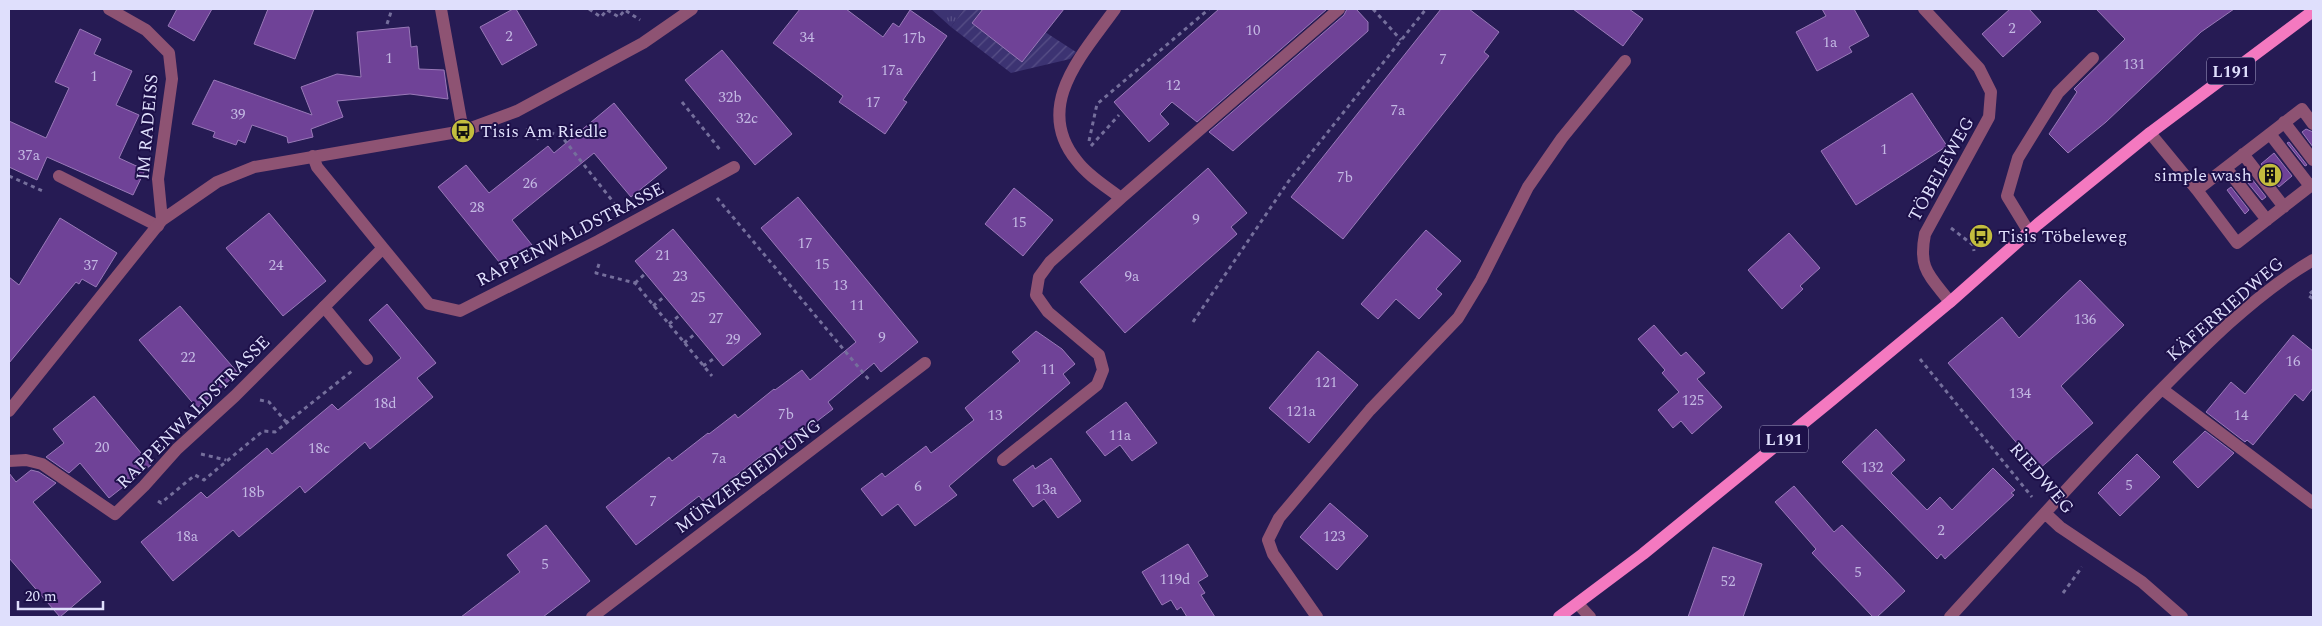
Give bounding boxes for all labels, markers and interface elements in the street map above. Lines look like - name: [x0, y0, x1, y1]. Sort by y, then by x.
- house number: 2: [2008, 17, 2016, 40]
- house number: 10: [1245, 19, 1261, 42]
- house number: 2: [505, 25, 513, 48]
- house number: 34: [799, 26, 815, 49]
- house number: 17b: [902, 27, 926, 50]
- house number: 1a: [1823, 31, 1838, 54]
- house number: 1: [385, 47, 393, 70]
- house number: 7: [1439, 48, 1447, 71]
- house number: 131: [2123, 53, 2145, 76]
- road number: L191: [2207, 58, 2255, 84]
- house number: 17a: [881, 59, 904, 82]
- house number: 1: [90, 65, 98, 88]
- street label: IM RADEISS: [129, 73, 166, 181]
- house number: 12: [1165, 74, 1181, 97]
- house number: 32b: [718, 86, 742, 109]
- house number: 17: [865, 91, 881, 114]
- house number: 7a: [1391, 99, 1406, 122]
- house number: 39: [230, 103, 246, 126]
- house number: 32c: [736, 107, 758, 130]
- street label: TÖBELEWEG: [1901, 112, 1981, 227]
- bus stop icon: Tisis Am Riedle: [450, 118, 476, 144]
- place label: Tisis Am Riedle: [480, 118, 607, 145]
- house number: 1: [1880, 138, 1888, 161]
- house number: 37a: [18, 144, 41, 167]
- place label: simple wash: [2154, 162, 2252, 189]
- building icon: simple wash: [2257, 162, 2283, 188]
- house number: 7b: [1337, 166, 1353, 189]
- house number: 26: [522, 172, 538, 195]
- street label: RAPPENWALDSTRASSE: [472, 175, 669, 294]
- house number: 28: [469, 196, 485, 219]
- house number: 9: [1192, 208, 1200, 231]
- house number: 15: [1011, 211, 1027, 234]
- bus stop icon: Tisis Töbeleweg: [1968, 223, 1994, 249]
- place label: Tisis Töbeleweg: [1998, 223, 2127, 250]
- house number: 17: [797, 232, 813, 255]
- house number: 21: [655, 244, 671, 267]
- street label: KÄFERRIEDWEG: [2161, 251, 2290, 368]
- house number: 15: [814, 253, 830, 276]
- house number: 37: [83, 254, 99, 277]
- house number: 24: [268, 254, 284, 277]
- house number: 23: [672, 265, 688, 288]
- house number: 9a: [1125, 265, 1140, 288]
- house number: 13: [832, 274, 848, 297]
- house number: 25: [690, 286, 706, 309]
- house number: 11: [849, 294, 865, 317]
- house number: 27: [708, 307, 724, 330]
- house number: 136: [2074, 308, 2097, 331]
- house number: 9: [878, 326, 886, 349]
- house number: 29: [725, 328, 741, 351]
- street label: RAPPENWALDSTRASSE: [110, 329, 276, 495]
- house number: 22: [180, 346, 196, 369]
- house number: 16: [2285, 350, 2301, 373]
- house number: 11: [1040, 358, 1056, 381]
- house number: 121: [1315, 371, 1337, 394]
- house number: 134: [2009, 382, 2032, 405]
- house number: 125: [1682, 389, 1704, 412]
- house number: 18d: [373, 392, 397, 415]
- house number: 121a: [1286, 400, 1317, 423]
- house number: 7b: [778, 403, 794, 426]
- house number: 13: [987, 404, 1003, 427]
- house number: 14: [2233, 404, 2249, 427]
- street label: MÜNZERSIEDLUNG: [669, 412, 827, 540]
- house number: 11a: [1109, 424, 1132, 447]
- road number: L191: [1760, 426, 1808, 452]
- house number: 20: [94, 436, 110, 459]
- street label: RIEDWEG: [2003, 436, 2081, 520]
- house number: 18c: [308, 437, 330, 460]
- house number: 7a: [712, 447, 727, 470]
- house number: 132: [1861, 456, 1883, 479]
- house number: 5: [2125, 474, 2133, 497]
- house number: 6: [914, 475, 922, 498]
- house number: 13a: [1035, 478, 1058, 501]
- house number: 18b: [241, 481, 265, 504]
- house number: 7: [649, 490, 657, 513]
- house number: 2: [1937, 519, 1945, 542]
- house number: 18a: [176, 525, 199, 548]
- house number: 123: [1323, 525, 1346, 548]
- house number: 5: [541, 553, 549, 576]
- house number: 5: [1854, 561, 1862, 584]
- house number: 119d: [1160, 568, 1190, 591]
- house number: 52: [1720, 570, 1736, 593]
- scale bar: [18, 578, 102, 610]
- text: 20 m: [25, 585, 57, 608]

